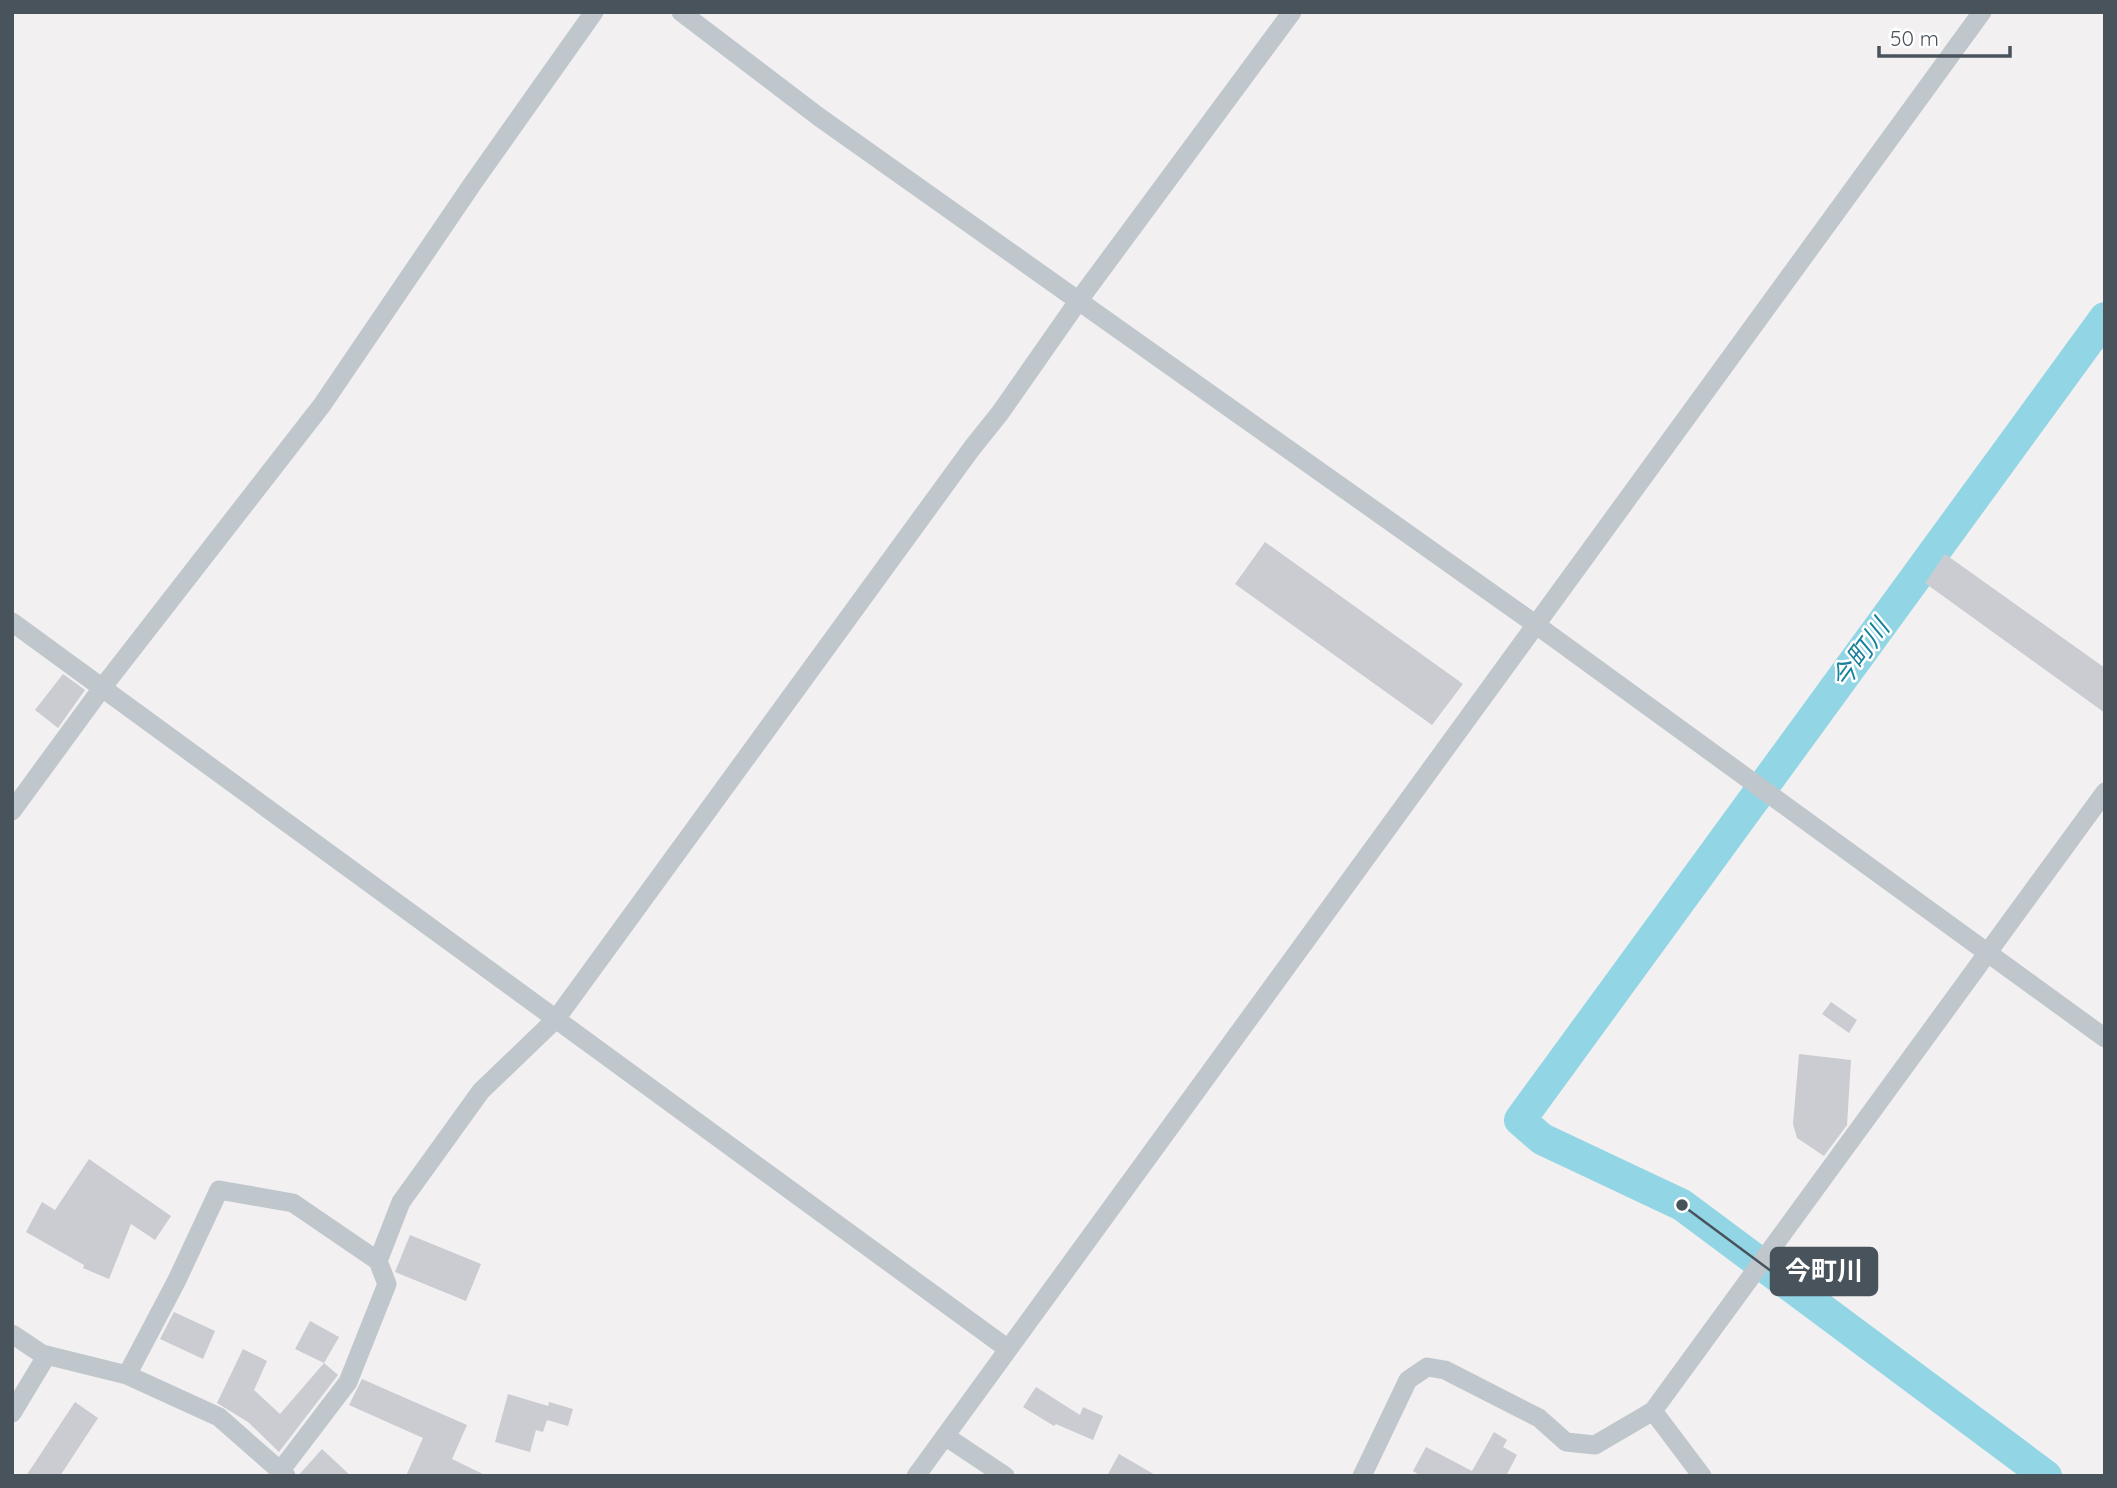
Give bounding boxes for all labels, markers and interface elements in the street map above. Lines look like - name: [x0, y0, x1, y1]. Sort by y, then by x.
- scale bar: [1879, 14, 2010, 58]
- text: 50 m: [1890, 25, 1939, 51]
- water label: 今町川: [1823, 610, 1898, 695]
- callout: 今町川: [1771, 1248, 1877, 1295]
- text: 今町川: [1785, 1254, 1863, 1287]

